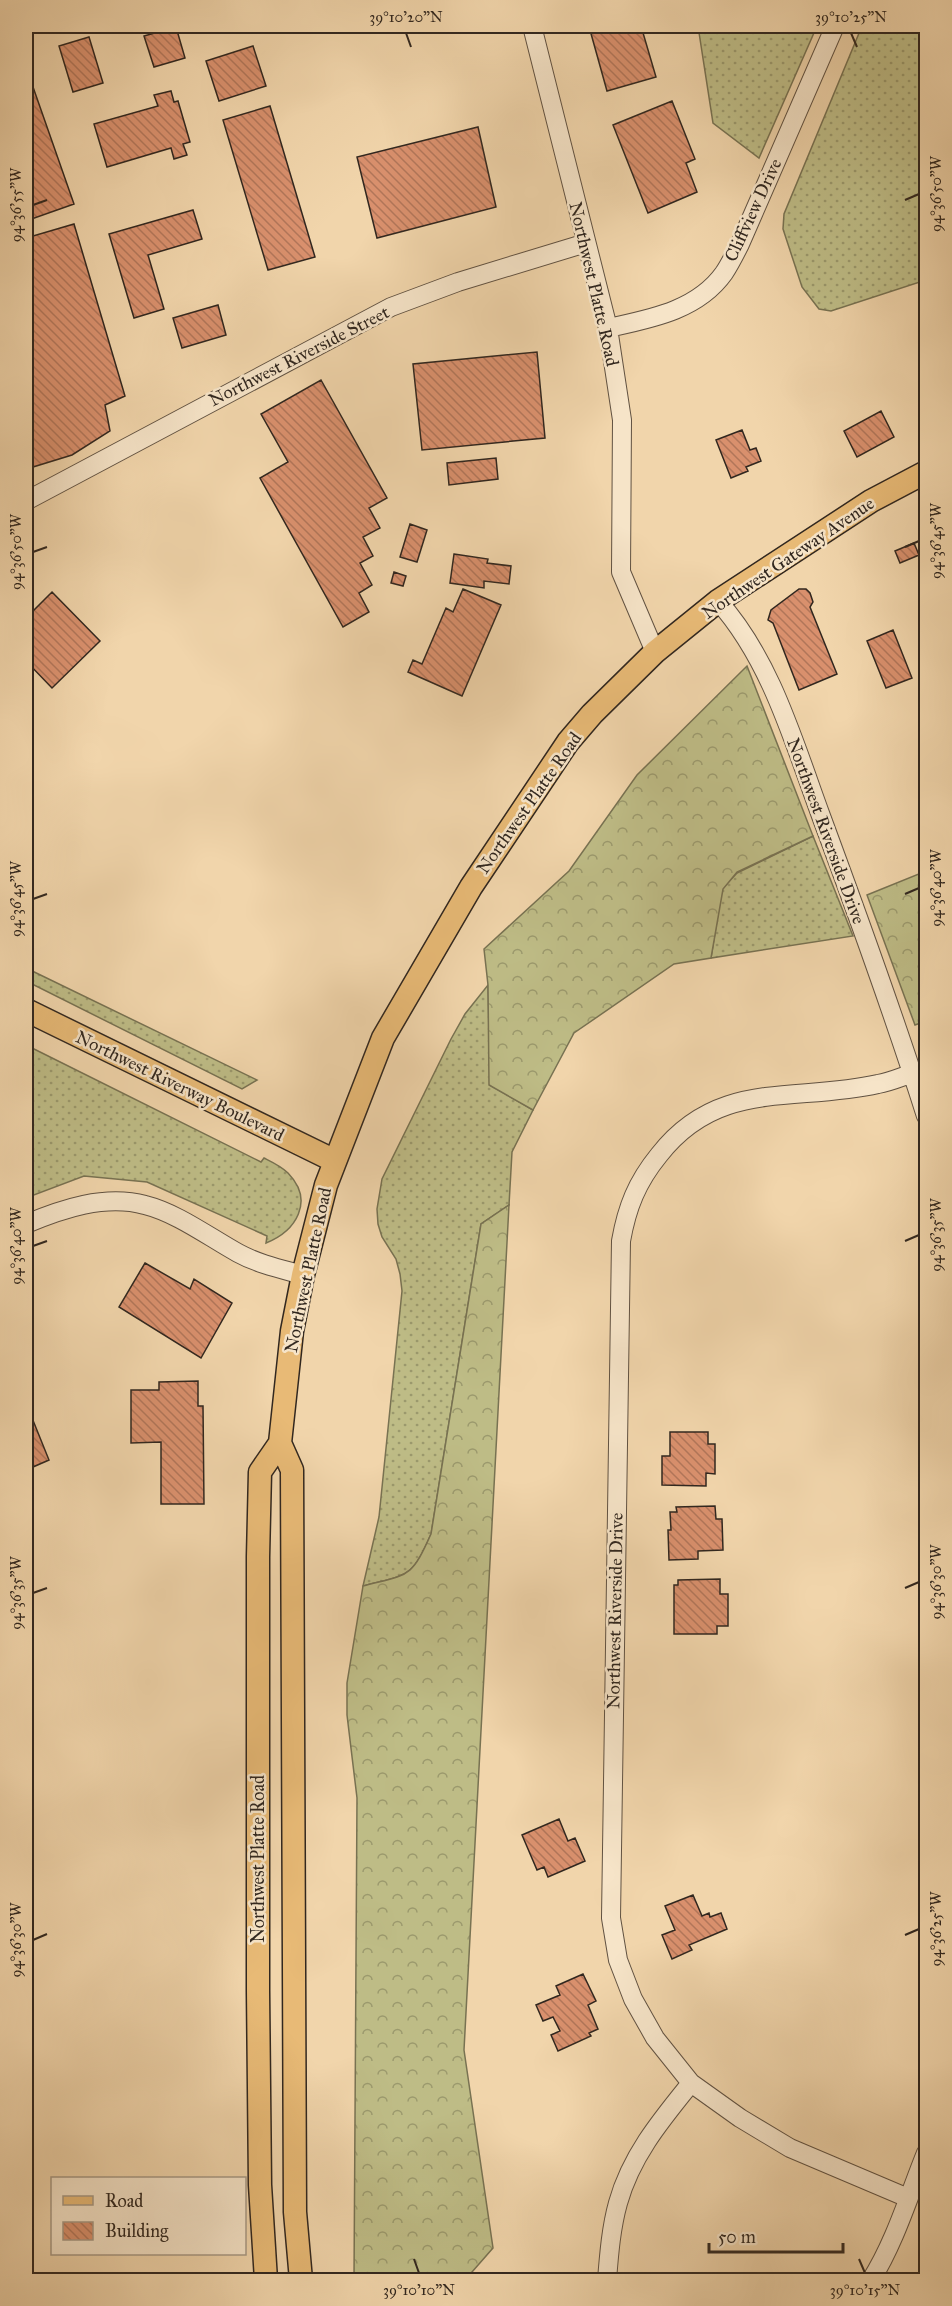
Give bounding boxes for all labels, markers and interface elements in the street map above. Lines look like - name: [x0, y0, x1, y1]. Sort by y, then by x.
- text: 39°10'20"N: [369, 8, 443, 26]
- text: 39°10'25"N: [815, 8, 887, 26]
- street label: Cliffview Drive: [720, 155, 786, 265]
- text: 94°36'50"W: [927, 155, 945, 232]
- text: 94°36'55"W: [7, 167, 25, 242]
- street label: Northwest Platte Road: [564, 200, 624, 368]
- street label: Northwest Riverside Street: [205, 301, 393, 411]
- street label: Northwest Gateway Avenue: [698, 492, 878, 624]
- text: 94°36'45"W: [927, 502, 945, 579]
- text: 94°36'50"W: [7, 513, 25, 590]
- street label: Northwest Platte Road: [472, 728, 586, 878]
- street label: Northwest Riverside Drive: [782, 735, 870, 927]
- text: 94°36'40"W: [927, 848, 945, 927]
- text: 94°36'45"W: [7, 860, 25, 937]
- street label: Northwest Riverway Boulevard: [72, 1026, 288, 1146]
- street label: Northwest Platte Road: [280, 1185, 336, 1355]
- text: 94°36'35"W: [927, 1198, 945, 1272]
- text: 94°36'40"W: [7, 1206, 25, 1285]
- street label: Northwest Riverside Drive: [602, 1513, 628, 1709]
- text: 94°36'30"W: [927, 1544, 945, 1620]
- text: 94°36'35"W: [7, 1556, 25, 1630]
- street label: Northwest Platte Road: [247, 1775, 269, 1943]
- text: 94°36'25"W: [927, 1891, 945, 1966]
- text: 94°36'30"W: [7, 1902, 25, 1978]
- legend: [51, 2177, 246, 2255]
- text: Road: [105, 2190, 143, 2212]
- scale bar: [709, 2216, 842, 2254]
- text: Building: [105, 2220, 169, 2243]
- text: 50 m: [718, 2226, 756, 2248]
- text: 39°10'10"N: [383, 2281, 455, 2299]
- text: 39°10'15"N: [830, 2281, 900, 2299]

